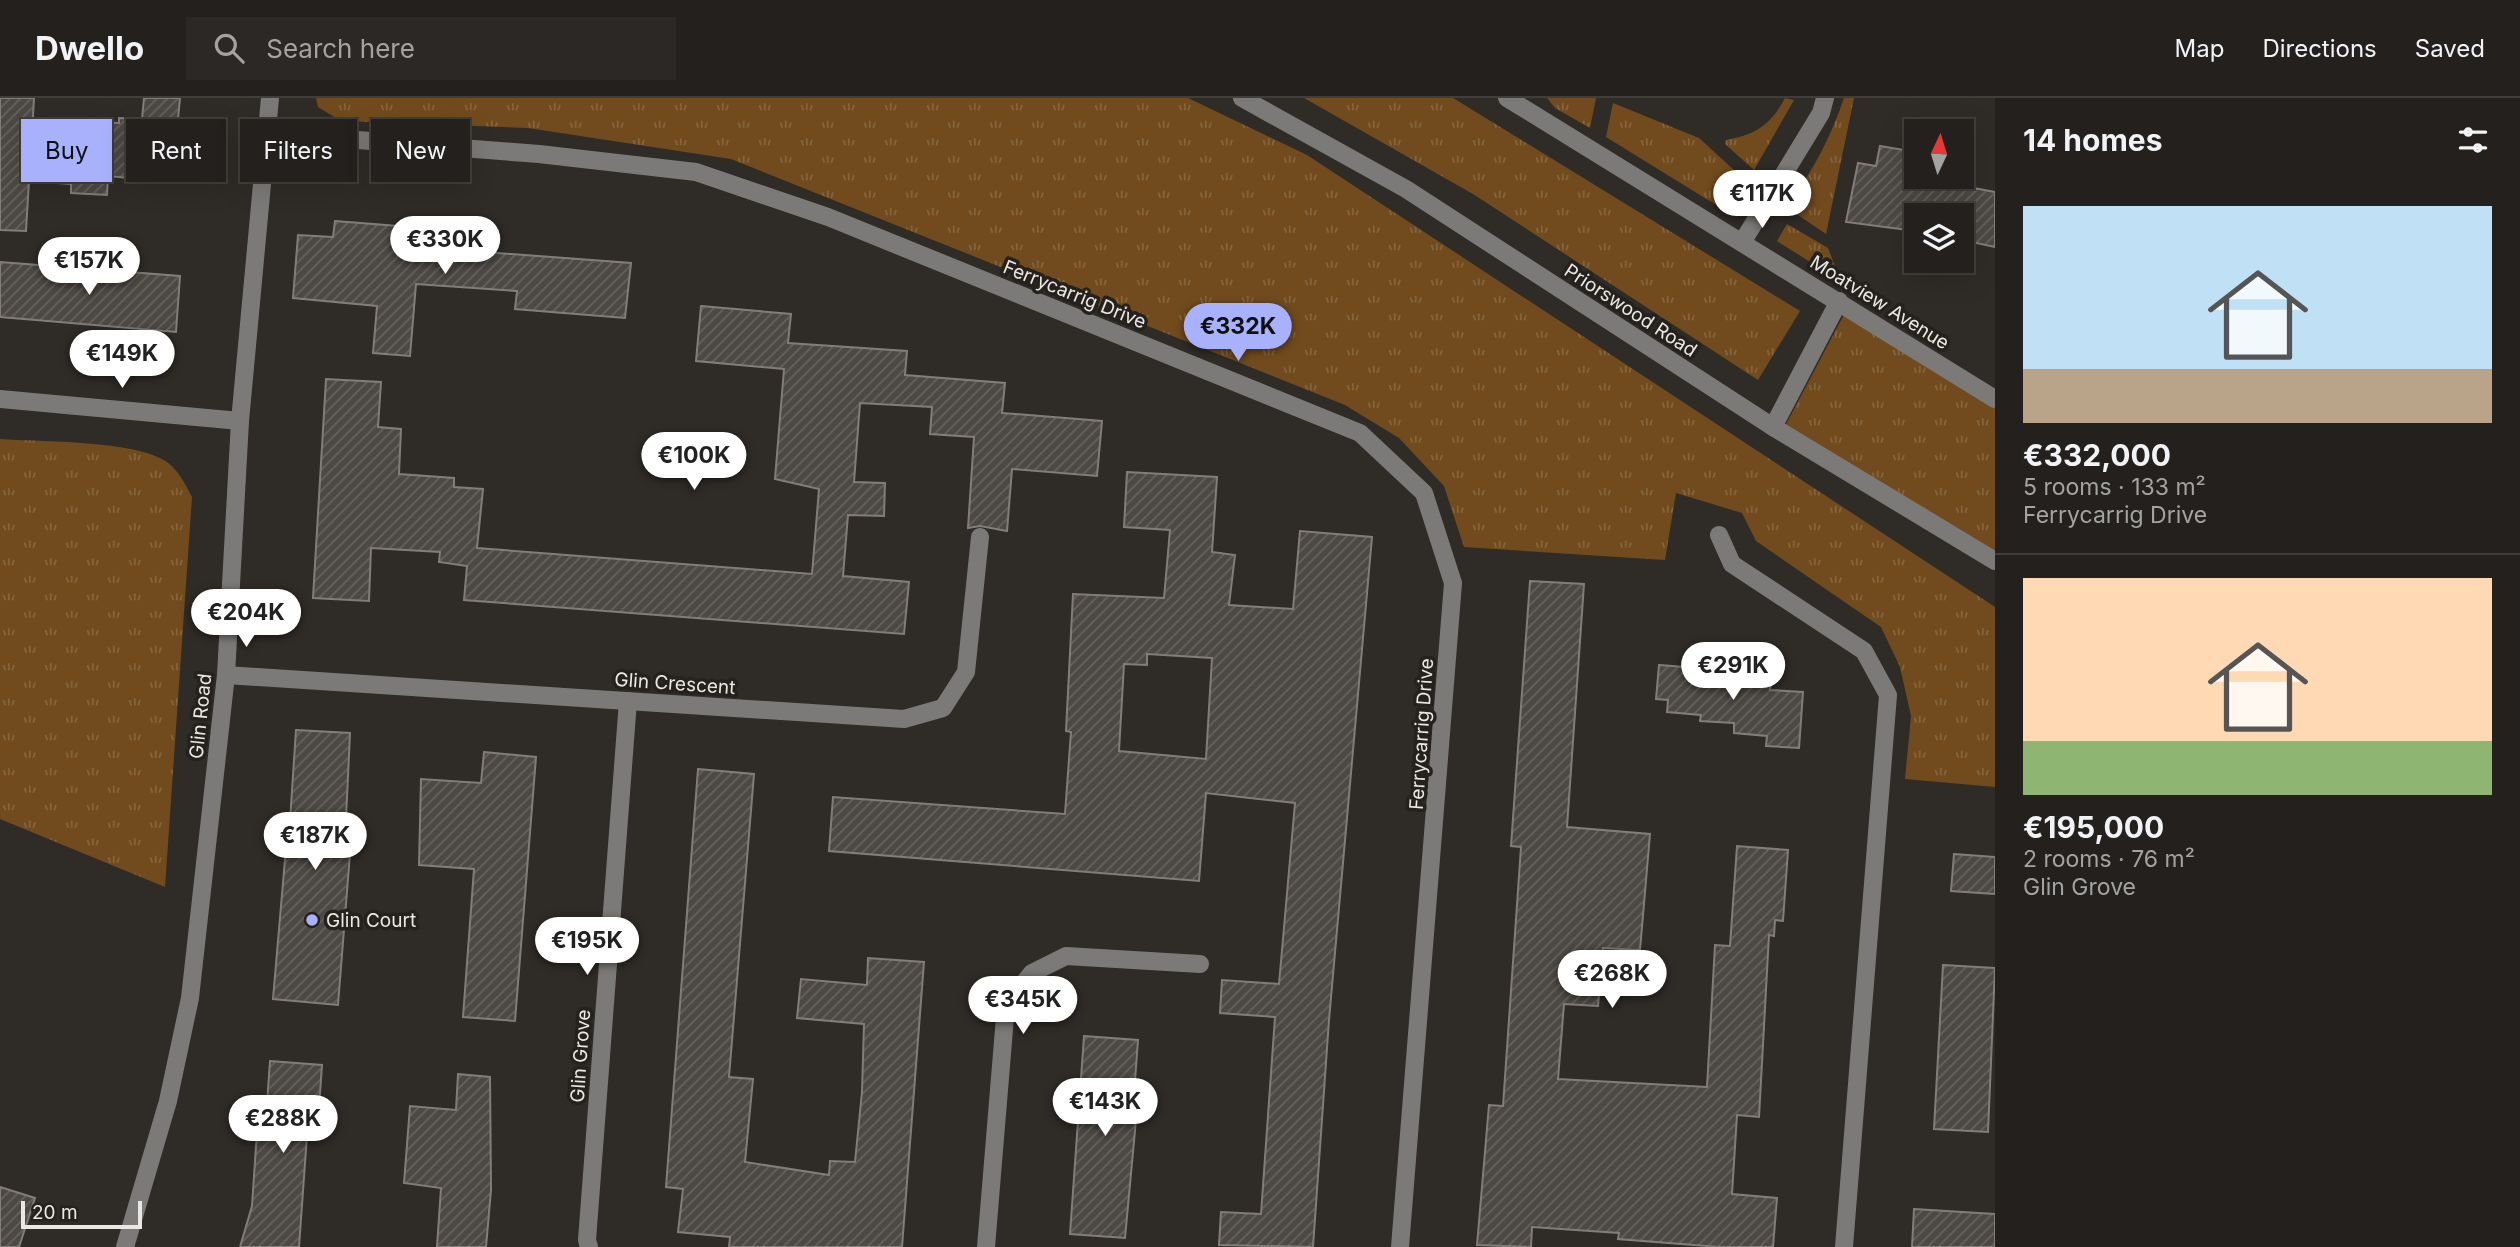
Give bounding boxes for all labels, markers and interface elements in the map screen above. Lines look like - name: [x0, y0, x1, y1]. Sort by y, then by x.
- search box: [186, 17, 676, 80]
- text: Dwello: [35, 28, 144, 68]
- icon: search: [210, 29, 248, 67]
- text: Search here: [266, 33, 415, 64]
- text: Map: [2175, 34, 2224, 63]
- text: Directions: [2262, 34, 2377, 63]
- text: Saved: [2415, 34, 2485, 63]
- chip: Buy: [21, 119, 112, 182]
- chip: Rent: [126, 119, 226, 182]
- chip: Filters: [240, 119, 357, 182]
- chip: New: [371, 119, 470, 182]
- north arrow: [1904, 119, 1974, 189]
- map controls: [1904, 119, 1974, 273]
- icon: filters: [2454, 121, 2492, 159]
- text: 14 homes: [2023, 122, 2162, 158]
- pin: €117K: [1713, 170, 1811, 230]
- text: €117K: [1729, 179, 1795, 207]
- button: layers: [1904, 203, 1974, 273]
- pin: €330K: [396, 216, 494, 276]
- text: €330K: [406, 225, 484, 253]
- pin: €157K: [40, 238, 138, 297]
- text: €157K: [54, 246, 124, 274]
- street label: Moatview Avenue: [1806, 250, 1954, 354]
- icon: home: [2195, 252, 2321, 378]
- street label: Ferrycarrig Drive: [1000, 255, 1150, 334]
- street label: Priorswood Road: [1560, 259, 1701, 362]
- pin: €332K: [1189, 303, 1287, 363]
- text: €332K: [1200, 312, 1276, 340]
- pin: €149K: [73, 330, 171, 390]
- text: €149K: [86, 339, 158, 367]
- pin: €100K: [645, 432, 743, 492]
- text: €332,000: [2023, 437, 2171, 473]
- text: €100K: [657, 441, 731, 469]
- text: 5 rooms · 133 m²: [2023, 473, 2206, 501]
- text: Ferrycarrig Drive: [2023, 501, 2207, 529]
- pin: €204K: [197, 589, 295, 649]
- text: €204K: [207, 598, 285, 626]
- icon: home: [2195, 624, 2321, 750]
- pin: €291K: [1684, 642, 1782, 702]
- text: €291K: [1697, 651, 1769, 679]
- street label: Ferrycarrig Drive: [1405, 657, 1438, 811]
- street label: Glin Crescent: [614, 668, 736, 699]
- street label: Glin Road: [185, 672, 216, 760]
- text: €195,000: [2023, 809, 2164, 845]
- pin: €187K: [266, 812, 364, 872]
- text: €187K: [280, 821, 350, 849]
- text: 2 rooms · 76 m²: [2023, 845, 2195, 873]
- text: Glin Grove: [2023, 873, 2136, 901]
- place label: Glin Court: [326, 909, 416, 932]
- marker: Glin Court: [304, 912, 320, 928]
- pin: €195K: [538, 918, 636, 977]
- text: €195K: [551, 926, 623, 954]
- pin: €268K: [1563, 950, 1661, 1010]
- text: €268K: [1574, 959, 1650, 987]
- pin: €345K: [974, 976, 1072, 1036]
- text: €345K: [984, 985, 1062, 1013]
- street label: Glin Grove: [566, 1009, 595, 1103]
- pin: €143K: [1056, 1079, 1154, 1138]
- text: €143K: [1069, 1087, 1141, 1115]
- pin: €288K: [234, 1096, 332, 1155]
- text: €288K: [245, 1104, 321, 1132]
- scale bar: [21, 1198, 142, 1230]
- text: 20 m: [32, 1201, 78, 1224]

